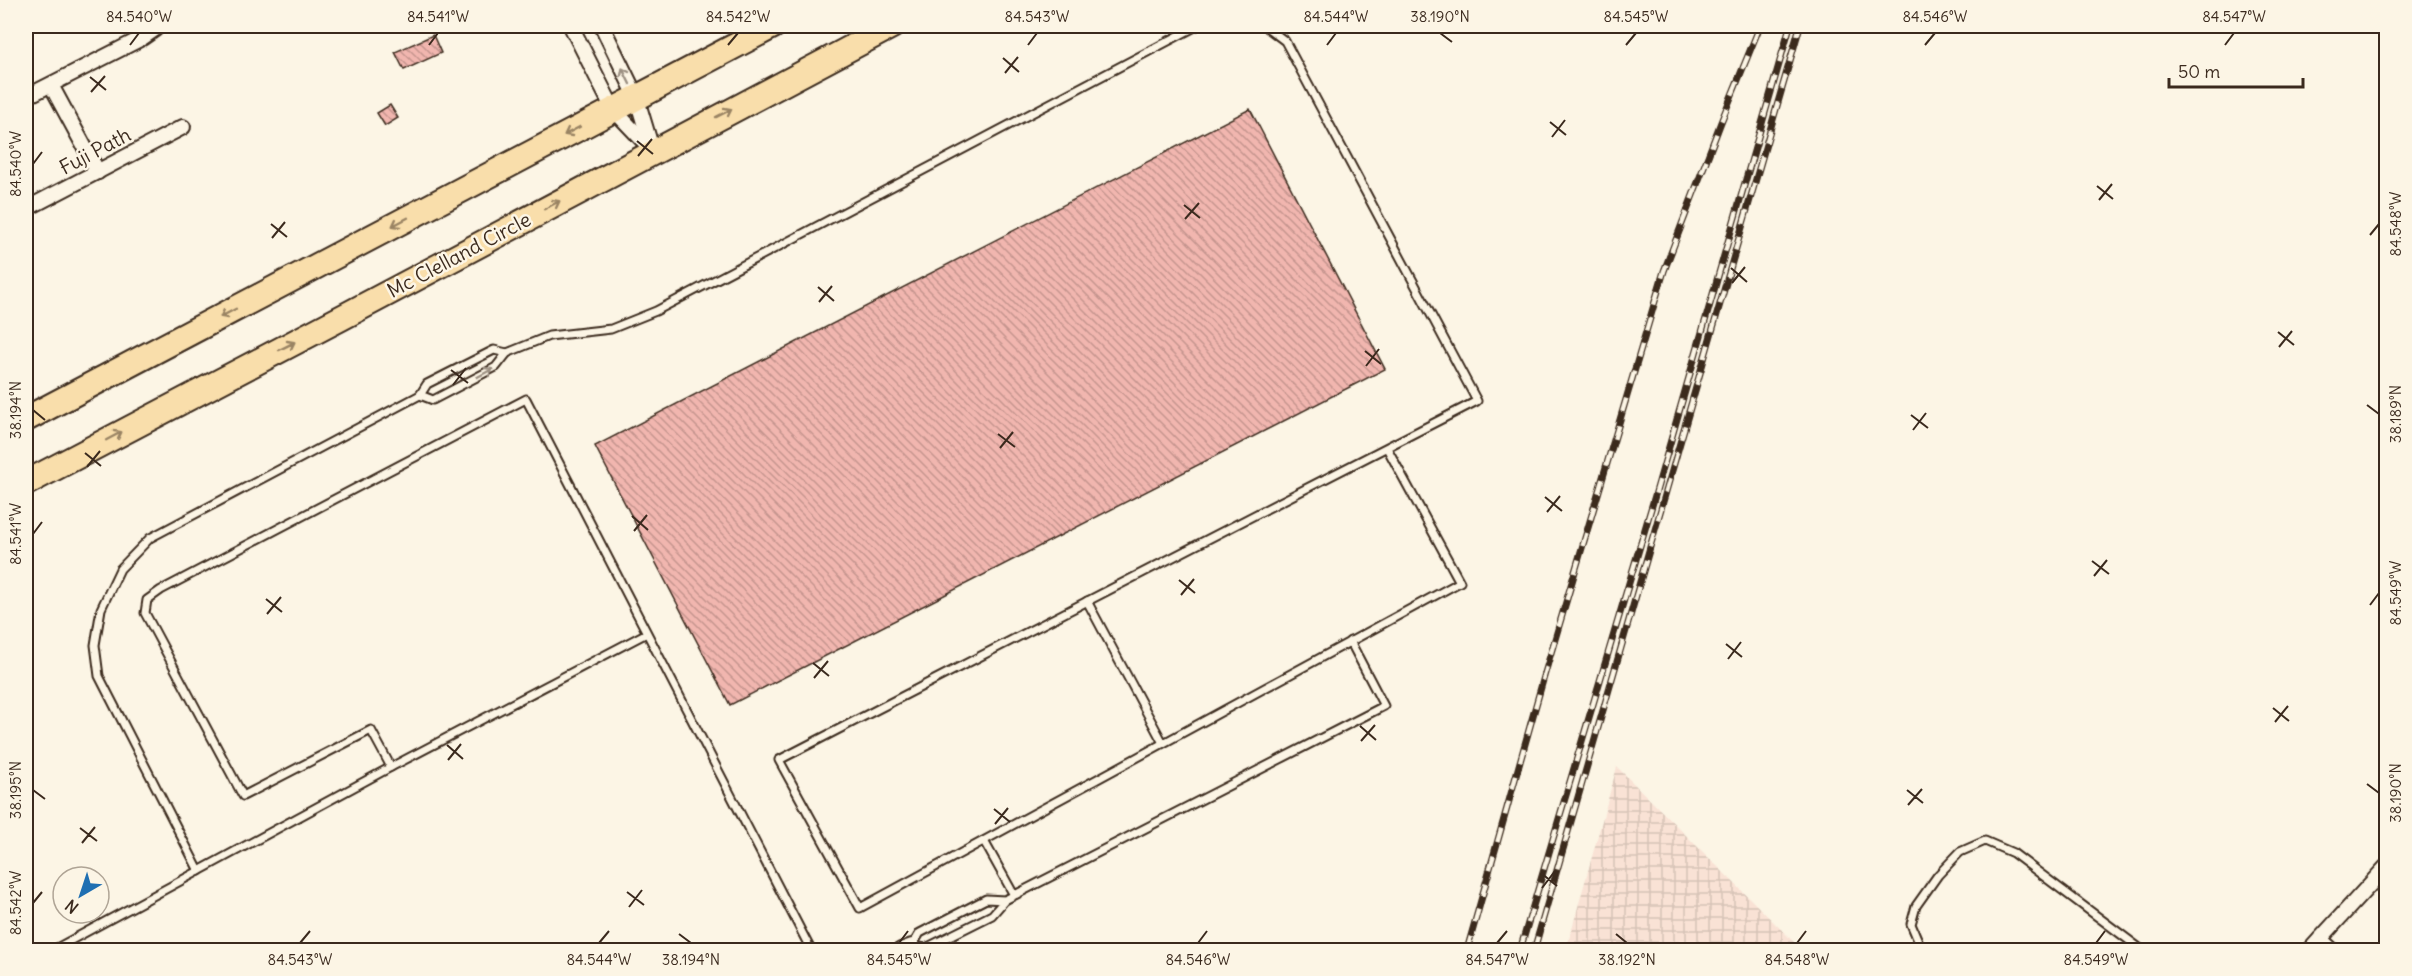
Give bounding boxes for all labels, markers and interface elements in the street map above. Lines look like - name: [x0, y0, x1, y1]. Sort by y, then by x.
- text: 84.540°W: [106, 7, 172, 26]
- text: 84.541°W: [407, 7, 469, 26]
- text: 84.542°W: [706, 7, 771, 26]
- text: 84.543°W: [1005, 7, 1070, 26]
- text: 84.544°W: [1303, 7, 1369, 26]
- text: 38.190°N: [1410, 7, 1470, 26]
- text: 84.545°W: [1604, 7, 1669, 26]
- text: 84.546°W: [1902, 7, 1968, 26]
- text: 84.547°W: [2202, 7, 2266, 26]
- scale bar: [2169, 51, 2302, 89]
- text: 50 m: [2178, 60, 2220, 83]
- one-way arrow: [620, 68, 631, 86]
- one-way arrow: [715, 107, 732, 119]
- street label: Fuji Path: [55, 121, 135, 180]
- one-way arrow: [564, 126, 582, 137]
- text: 84.540°W: [6, 131, 25, 197]
- text: 84.548°W: [2386, 191, 2405, 257]
- one-way arrow: [543, 199, 560, 211]
- street label: Mc Clelland Circle: [383, 206, 535, 303]
- one-way arrow: [392, 216, 409, 228]
- one-way arrow: [220, 307, 237, 319]
- one-way arrow: [278, 340, 296, 351]
- one-way arrow: [476, 367, 494, 378]
- text: 38.194°N: [6, 381, 25, 439]
- text: 38.189°N: [2386, 385, 2405, 443]
- one-way arrow: [105, 430, 122, 442]
- text: 84.541°W: [6, 503, 25, 565]
- text: 84.549°W: [2386, 560, 2405, 625]
- text: 38.195°N: [6, 761, 25, 819]
- text: 38.190°N: [2386, 763, 2405, 823]
- north arrow: [51, 865, 111, 925]
- text: 84.542°W: [6, 870, 25, 935]
- text: N: [61, 895, 82, 918]
- text: 84.543°W: [268, 950, 333, 969]
- text: 84.544°W: [566, 950, 632, 969]
- text: 38.194°N: [662, 950, 720, 969]
- text: 84.545°W: [867, 950, 932, 969]
- text: 84.546°W: [1165, 950, 1231, 969]
- text: 84.547°W: [1465, 950, 1529, 969]
- text: 38.192°N: [1598, 950, 1656, 969]
- text: 84.548°W: [1765, 950, 1830, 969]
- text: 84.549°W: [2064, 950, 2129, 969]

